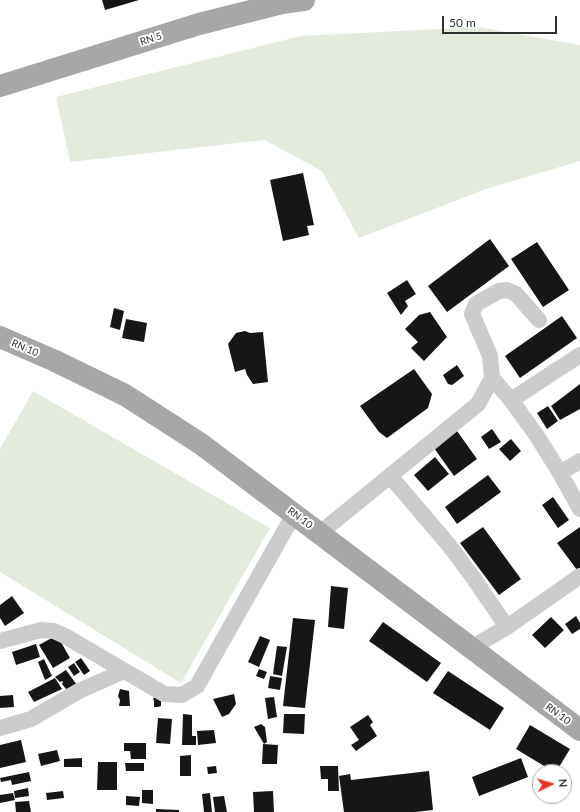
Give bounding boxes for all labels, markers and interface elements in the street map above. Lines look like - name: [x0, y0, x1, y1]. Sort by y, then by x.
- scale bar: [444, 8, 559, 34]
- text: 50 m: [449, 15, 476, 30]
- street label: RN 5: [139, 30, 163, 48]
- street label: RN 10: [10, 337, 40, 359]
- street label: RN 10: [285, 505, 315, 531]
- street label: RN 10: [543, 701, 573, 727]
- north arrow: [532, 764, 572, 804]
- text: N: [557, 778, 570, 788]

